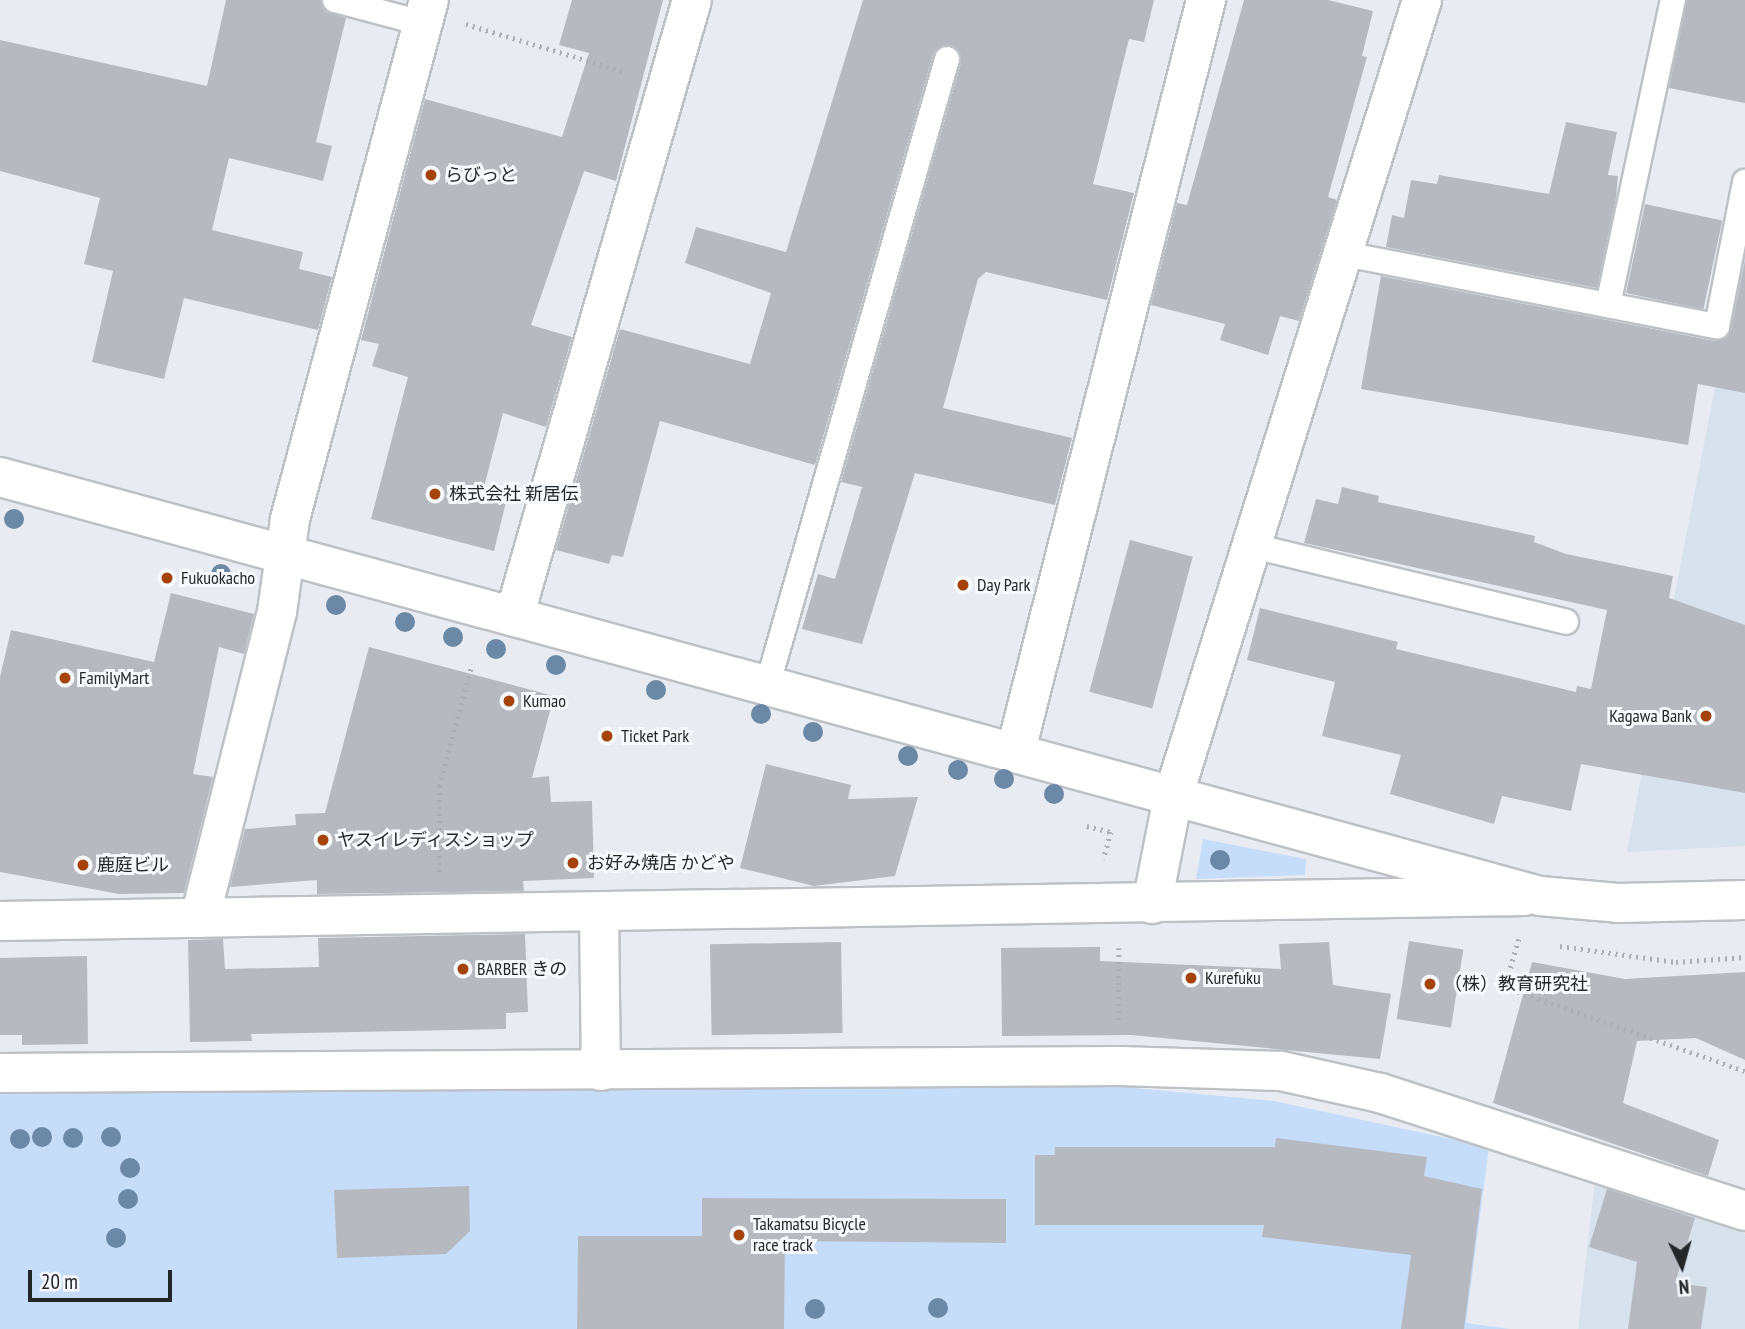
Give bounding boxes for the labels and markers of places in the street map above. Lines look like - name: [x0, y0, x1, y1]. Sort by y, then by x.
- place label: らびっと: [445, 164, 517, 186]
- marker: らびっと: [423, 167, 439, 183]
- place label: 株式会社 新居伝: [449, 483, 579, 505]
- marker: 株式会社 新居伝: [427, 486, 443, 502]
- place label: Fukuokacho: [181, 567, 255, 589]
- marker: Fukuokacho: [159, 570, 175, 586]
- place label: Day Park: [977, 574, 1031, 596]
- marker: Day Park: [955, 577, 971, 593]
- place label: FamilyMart: [79, 667, 149, 689]
- marker: FamilyMart: [57, 670, 73, 686]
- place label: Kumao: [523, 690, 566, 712]
- marker: Kumao: [501, 693, 517, 709]
- place label: Kagawa Bank: [1609, 705, 1692, 727]
- marker: Kagawa Bank: [1698, 708, 1714, 724]
- place label: Ticket Park: [621, 725, 689, 747]
- marker: Ticket Park: [599, 728, 615, 744]
- place label: ヤスイレディスショップ: [337, 829, 535, 851]
- marker: ヤスイレディスショップ: [315, 832, 331, 848]
- place label: お好み焼店 かどや: [587, 852, 735, 874]
- place label: 鹿庭ビル: [97, 854, 169, 876]
- marker: お好み焼店 かどや: [565, 855, 581, 871]
- marker: 鹿庭ビル: [75, 857, 91, 873]
- place label: BARBER きの: [477, 958, 567, 980]
- marker: BARBER きの: [455, 961, 471, 977]
- place label: Kurefuku: [1205, 967, 1261, 989]
- marker: Kurefuku: [1183, 970, 1199, 986]
- place label: （株）教育研究社: [1444, 973, 1588, 995]
- marker: （株）教育研究社: [1422, 976, 1438, 992]
- place label: Takamatsu Bicycle race track: [753, 1214, 866, 1256]
- marker: Takamatsu Bicycle race track: [731, 1227, 747, 1243]

